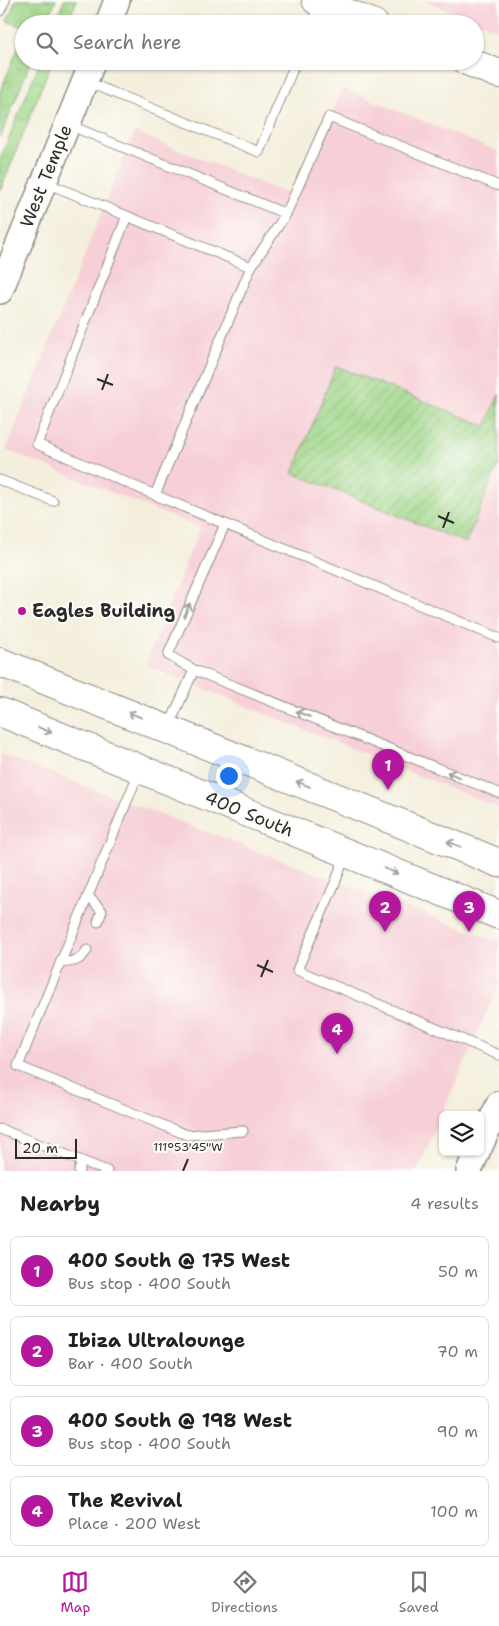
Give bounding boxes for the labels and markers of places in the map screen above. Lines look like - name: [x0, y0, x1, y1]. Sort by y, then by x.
- place label: Eagles Building: [32, 599, 175, 623]
- marker: Eagles Building: [16, 605, 28, 617]
- pin: 1: [372, 749, 404, 790]
- pin: 2: [369, 891, 401, 932]
- pin: 3: [453, 891, 485, 932]
- pin: 4: [321, 1013, 353, 1054]

